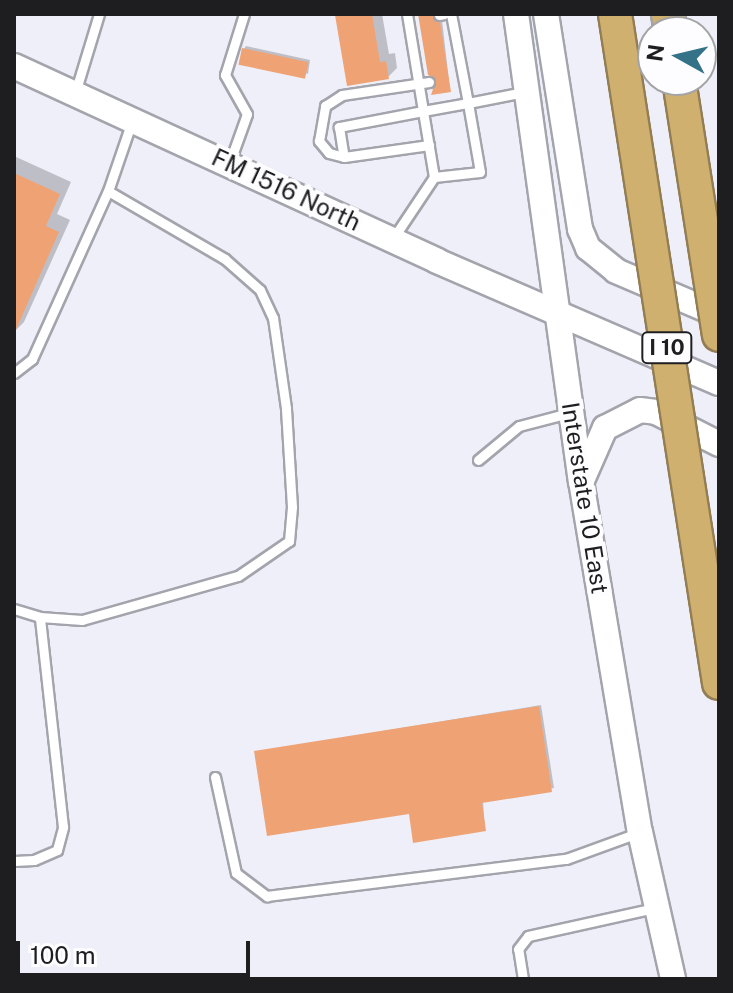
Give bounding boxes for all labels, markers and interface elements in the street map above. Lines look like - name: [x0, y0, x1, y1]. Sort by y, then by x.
- north arrow: [637, 16, 717, 96]
- text: N: [641, 43, 669, 63]
- street label: FM 1516 North: [207, 143, 365, 237]
- road number: I 10: [641, 330, 693, 366]
- street label: Interstate 10 East: [556, 400, 614, 596]
- scale bar: [20, 925, 254, 975]
- text: 100 m: [30, 941, 96, 969]

